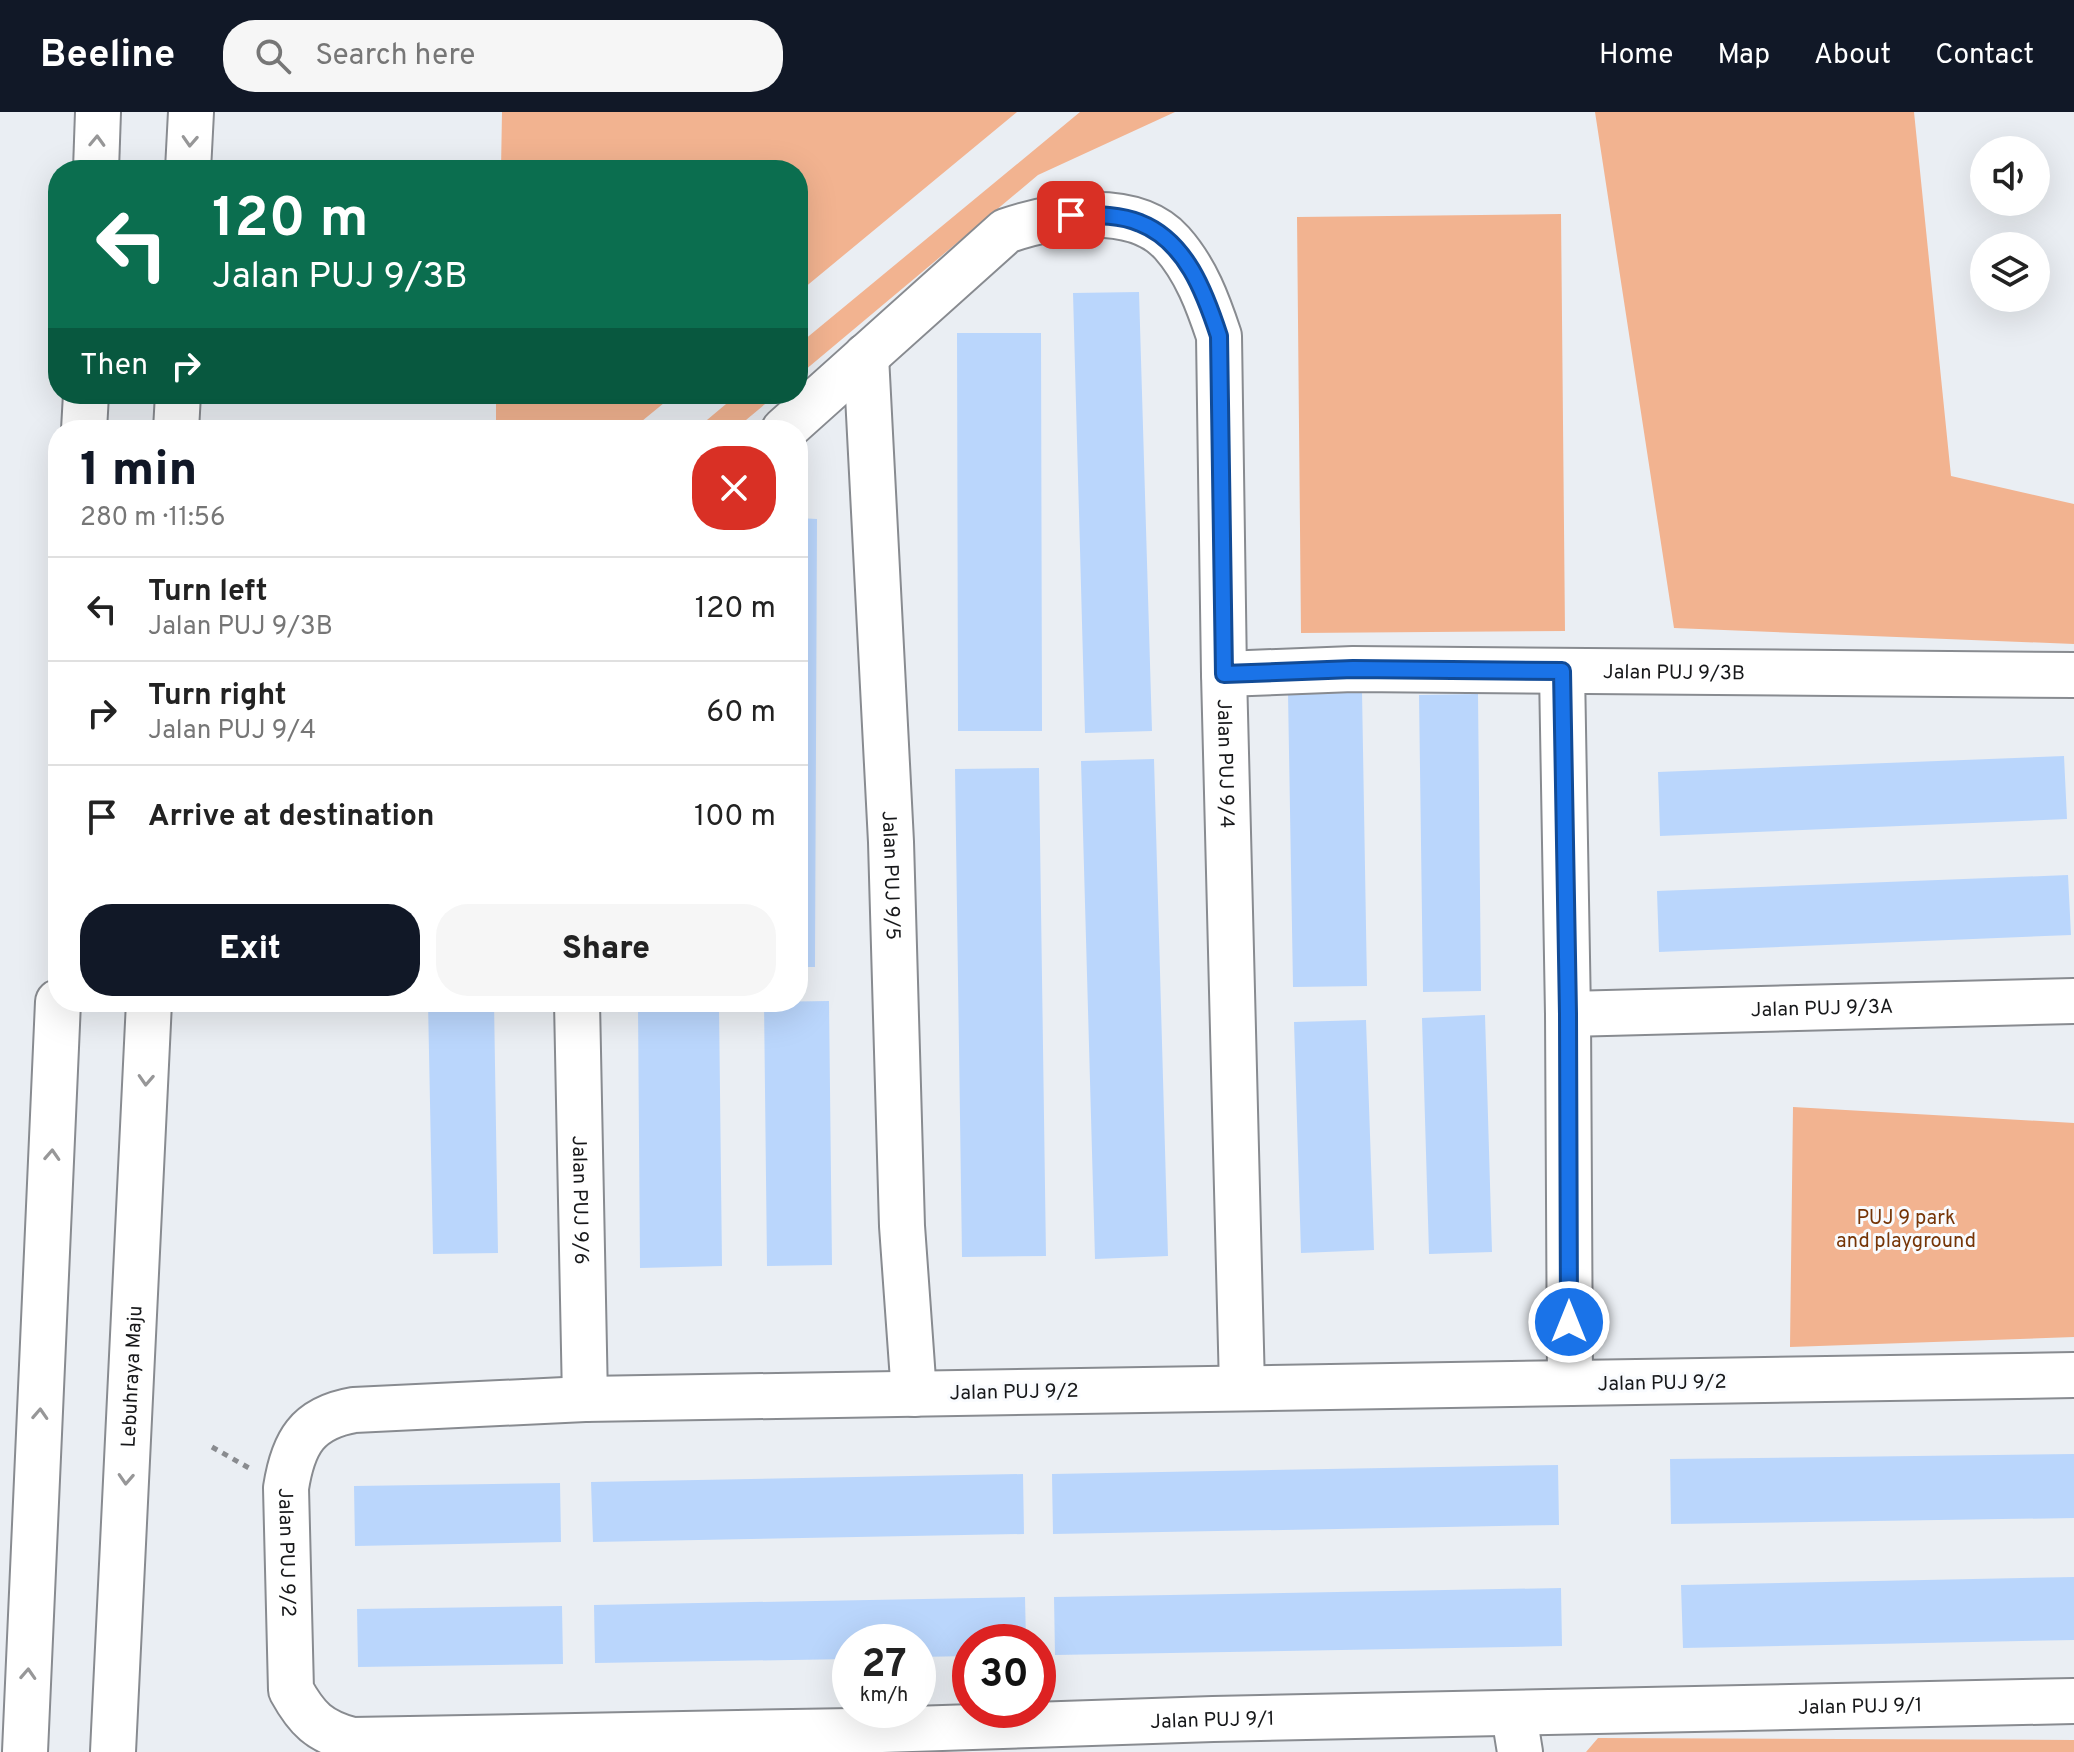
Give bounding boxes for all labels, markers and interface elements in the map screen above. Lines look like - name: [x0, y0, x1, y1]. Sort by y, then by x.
- search box: [223, 20, 783, 92]
- text: Beeline: [40, 32, 175, 81]
- icon: search: [251, 34, 295, 78]
- text: Search here: [315, 38, 475, 75]
- text: Home: [1599, 38, 1673, 74]
- text: Map: [1717, 38, 1770, 74]
- text: About: [1814, 38, 1891, 74]
- text: Contact: [1935, 38, 2034, 74]
- one-way arrow: [88, 134, 105, 147]
- one-way arrow: [181, 135, 198, 148]
- map controls: [1970, 136, 2050, 312]
- button: sound: [1970, 136, 2050, 216]
- pin: [1037, 181, 1105, 249]
- text: 120 m: [212, 186, 369, 256]
- icon: left: [80, 192, 184, 296]
- icon: arrive: [1049, 193, 1093, 237]
- button: layers: [1970, 232, 2050, 312]
- text: Jalan PUJ 9/3B: [212, 255, 468, 301]
- icon: right: [164, 344, 208, 388]
- text: Then: [80, 348, 148, 385]
- text: 1 min: [80, 442, 197, 502]
- button: close: [692, 446, 776, 530]
- text: 280 m · 11:56: [80, 502, 226, 535]
- text: Turn left: [148, 574, 268, 611]
- icon: left: [80, 587, 124, 631]
- text: 120 m: [695, 591, 776, 628]
- text: Jalan PUJ 9/3B: [148, 611, 333, 644]
- street label: Jalan PUJ 9/3B: [1603, 660, 1745, 687]
- text: Turn right: [148, 678, 286, 715]
- icon: right: [80, 691, 124, 735]
- text: 60 m: [706, 695, 776, 732]
- street label: Jalan PUJ 9/4: [1210, 699, 1239, 829]
- text: Jalan PUJ 9/4: [148, 715, 316, 748]
- icon: arrive: [80, 795, 124, 839]
- text: Arrive at destination: [148, 799, 434, 836]
- text: 100 m: [694, 799, 776, 836]
- street label: Jalan PUJ 9/5: [874, 810, 905, 940]
- button: Exit: [80, 904, 420, 996]
- button: Share: [436, 904, 776, 996]
- street label: Jalan PUJ 9/3A: [1750, 995, 1894, 1024]
- one-way arrow: [137, 1074, 154, 1087]
- street label: Jalan PUJ 9/6: [565, 1135, 593, 1265]
- one-way arrow: [43, 1148, 60, 1161]
- park label: PUJ 9 park and playground: [1836, 1206, 1976, 1255]
- position arrow: [1527, 1280, 1611, 1364]
- street label: Lebuhraya Maju: [117, 1305, 149, 1448]
- street label: Jalan PUJ 9/2: [1597, 1370, 1727, 1398]
- street label: Jalan PUJ 9/2: [949, 1379, 1079, 1407]
- one-way arrow: [31, 1407, 48, 1420]
- one-way arrow: [118, 1473, 135, 1486]
- street label: Jalan PUJ 9/2: [271, 1488, 300, 1617]
- speed limit sign: 30: [952, 1624, 1056, 1728]
- text: 27: [861, 1641, 907, 1691]
- one-way arrow: [20, 1667, 37, 1680]
- text: km/h: [860, 1683, 908, 1709]
- street label: Jalan PUJ 9/1: [1798, 1693, 1923, 1722]
- street label: Jalan PUJ 9/1: [1150, 1707, 1275, 1736]

